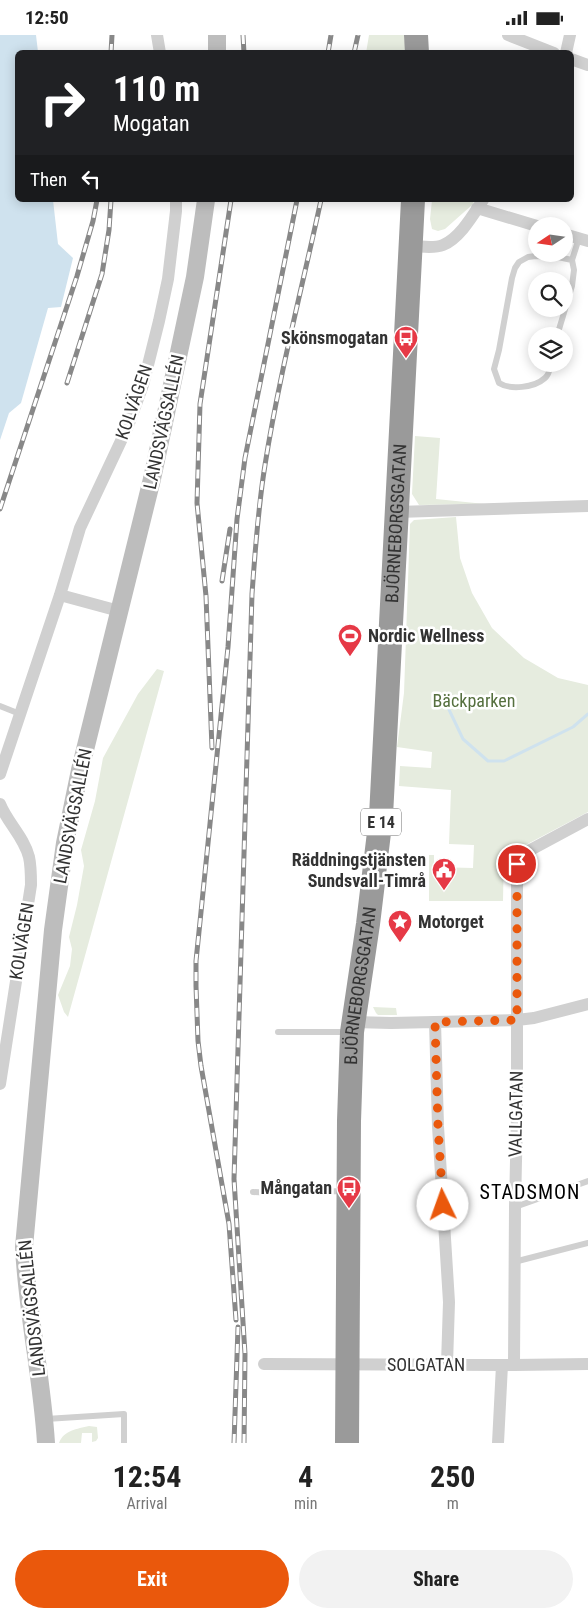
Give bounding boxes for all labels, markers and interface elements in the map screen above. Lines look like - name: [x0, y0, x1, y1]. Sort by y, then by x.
- text: 12:50: [25, 6, 69, 29]
- text: 110 m: [113, 69, 200, 110]
- icon: right: [30, 70, 95, 135]
- text: Mogatan: [113, 111, 190, 136]
- icon: left: [77, 165, 105, 193]
- text: Then: [30, 168, 67, 191]
- north arrow: [528, 217, 572, 263]
- map controls: [528, 217, 573, 372]
- button: search: [528, 272, 573, 317]
- bus stop icon: Skönsmogatan: [393, 325, 419, 359]
- place label: Skönsmogatan: [281, 327, 388, 348]
- button: layers: [528, 327, 573, 372]
- street label: LANDSVÄGSALLÉN: [139, 353, 188, 491]
- street label: KOLVÄGEN: [111, 362, 156, 442]
- street label: BJÖRNEBORGSGATAN: [381, 443, 410, 604]
- sports icon: Nordic Wellness: [337, 623, 363, 657]
- place label: Nordic Wellness: [368, 625, 484, 646]
- park label: Bäckparken: [433, 690, 515, 711]
- street label: LANDSVÄGSALLÉN: [49, 747, 96, 885]
- road number: E 14: [361, 809, 401, 835]
- pin: [496, 843, 538, 885]
- place label: Räddningstjänsten Sundsvall-Timrå: [292, 849, 426, 891]
- icon: arrive: [503, 850, 531, 878]
- public building icon: Räddningstjänsten Sundsvall-Timrå: [431, 857, 457, 891]
- street label: KOLVÄGEN: [5, 901, 38, 981]
- street label: BJÖRNEBORGSGATAN: [340, 905, 380, 1065]
- place icon: Motorget: [387, 909, 413, 943]
- place label: Motorget: [418, 911, 484, 932]
- street label: VALLGATAN: [504, 1071, 527, 1157]
- bus stop icon: Mångatan: [336, 1175, 362, 1209]
- place label: Mångatan: [261, 1177, 332, 1198]
- position arrow: [416, 1178, 468, 1230]
- district label: STADSMON: [480, 1180, 580, 1204]
- street label: LANDSVÄGSALLÉN: [14, 1239, 49, 1377]
- street label: SOLGATAN: [387, 1354, 465, 1375]
- text: 12:54: [113, 1459, 181, 1494]
- text: 4: [298, 1459, 313, 1494]
- text: 250: [430, 1459, 475, 1494]
- text: Arrival: [127, 1494, 167, 1513]
- text: min: [294, 1494, 317, 1513]
- text: m: [447, 1494, 459, 1513]
- button: Exit: [15, 1550, 289, 1608]
- button: Share: [299, 1550, 573, 1608]

